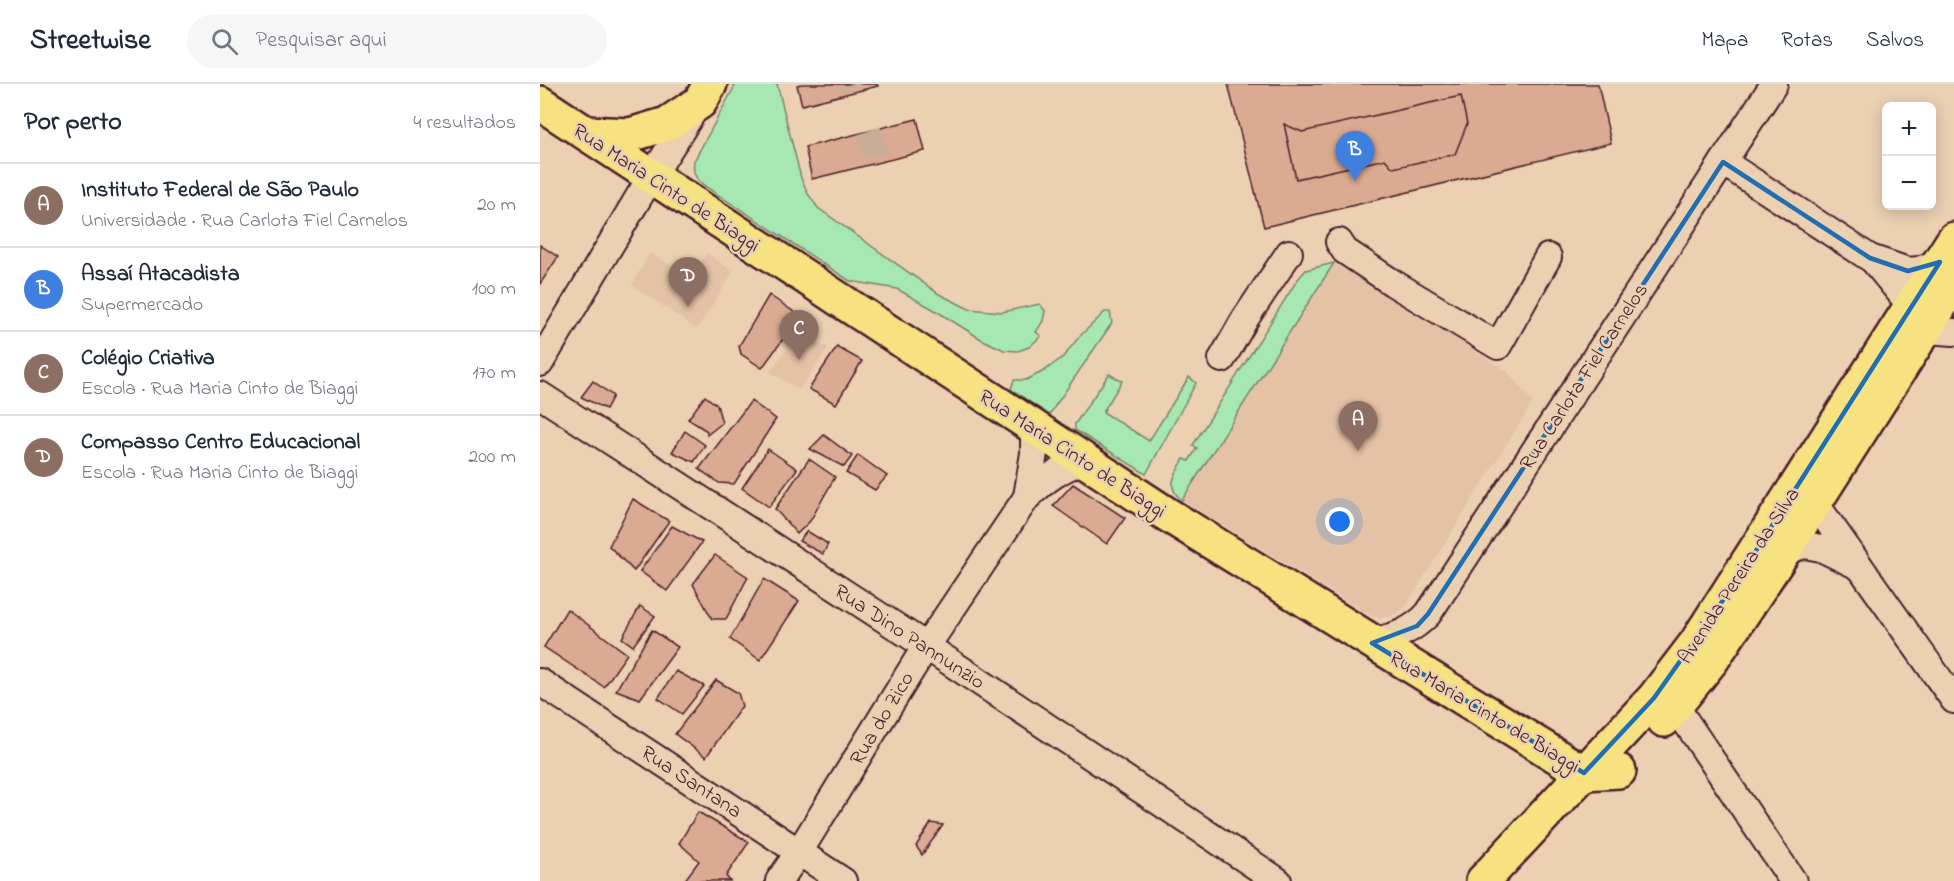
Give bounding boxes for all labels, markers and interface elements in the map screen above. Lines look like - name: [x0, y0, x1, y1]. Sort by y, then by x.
- search box: [187, 14, 607, 68]
- text: Streetwise: [30, 21, 151, 62]
- icon: search: [208, 25, 241, 58]
- text: Pesquisar aqui: [256, 25, 387, 57]
- text: Mapa: [1701, 26, 1748, 56]
- text: Rotas: [1781, 26, 1833, 56]
- text: Salvos: [1866, 26, 1924, 56]
- map controls: [1882, 102, 1936, 210]
- button: +: [1882, 102, 1936, 156]
- text: Por perto: [24, 104, 122, 142]
- text: 4 resultados: [413, 109, 516, 138]
- street label: Rua Maria Cinto de Biaggi: [565, 117, 766, 262]
- pin: B: [1336, 132, 1374, 181]
- button: −: [1882, 156, 1936, 210]
- text: Instituto Federal de São Paulo: [81, 175, 359, 207]
- text: A: [37, 191, 50, 220]
- text: 20 m: [477, 191, 516, 220]
- text: Universidade · Rua Carlota Fiel Carnelos: [81, 207, 408, 236]
- pin: D: [668, 258, 708, 307]
- text: Assaí Atacadista: [81, 259, 240, 291]
- text: B: [37, 275, 50, 304]
- text: 100 m: [472, 275, 516, 304]
- street label: Rua Carlota Fiel Carnelos: [1513, 278, 1656, 476]
- text: Supermercado: [81, 291, 203, 320]
- pin: C: [780, 310, 818, 360]
- text: Colégio Criativa: [81, 343, 215, 375]
- text: C: [38, 359, 49, 388]
- text: 170 m: [472, 359, 516, 388]
- text: Escola · Rua Maria Cinto de Biaggi: [81, 375, 358, 404]
- street label: Rua Maria Cinto de Biaggi: [971, 383, 1172, 528]
- pin: A: [1338, 402, 1378, 451]
- text: Compasso Centro Educacional: [81, 427, 360, 459]
- text: D: [36, 443, 51, 472]
- text: 200 m: [468, 443, 516, 472]
- text: Escola · Rua Maria Cinto de Biaggi: [81, 459, 358, 488]
- street label: Avenida Pereira da Silva: [1671, 482, 1808, 670]
- your location: [1325, 507, 1354, 536]
- street label: Rua Dino Pannunzio: [828, 578, 990, 698]
- street label: Rua Maria Cinto de Biaggi: [1382, 644, 1585, 784]
- street label: Rua do Zico: [843, 667, 922, 771]
- street label: Rua Santana: [634, 739, 747, 827]

